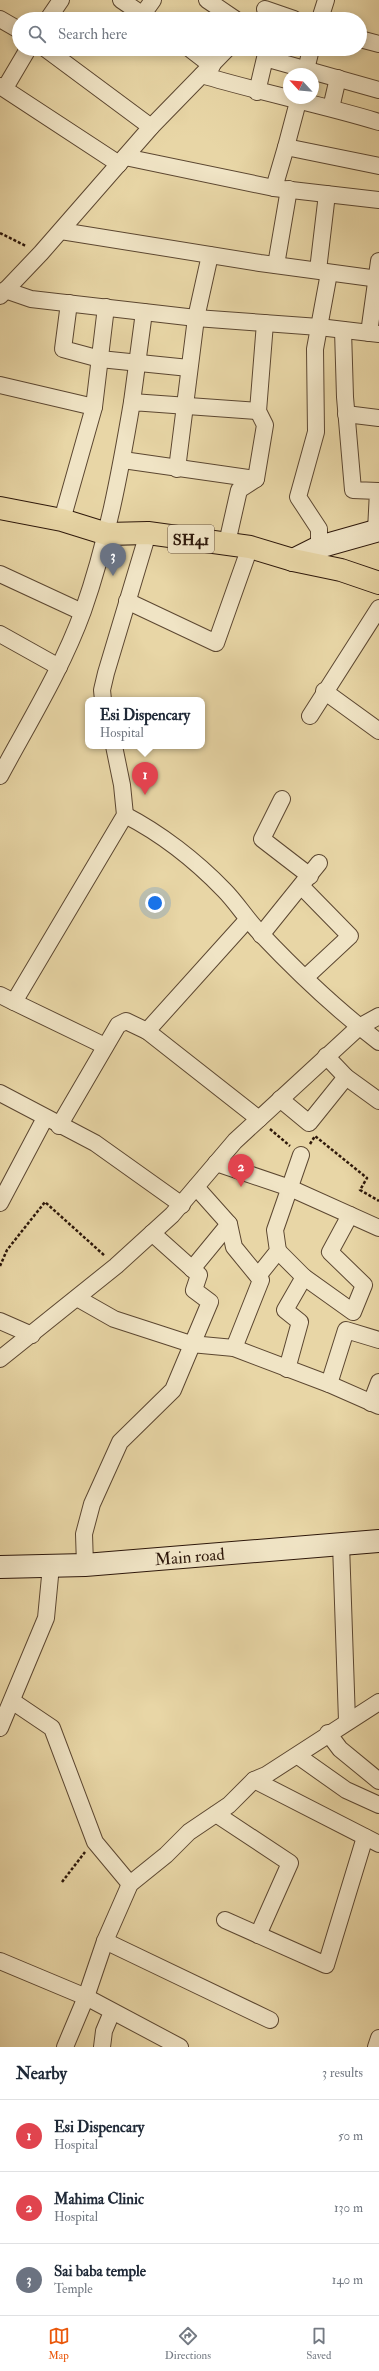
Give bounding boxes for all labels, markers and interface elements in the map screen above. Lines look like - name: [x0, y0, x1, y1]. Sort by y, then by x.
- search box: [12, 12, 367, 56]
- icon: search: [26, 23, 48, 45]
- text: Search here: [58, 25, 127, 44]
- north arrow: [283, 68, 319, 104]
- road number: SH41: [168, 525, 214, 553]
- pin: 3: [100, 543, 126, 576]
- popup: [85, 697, 205, 749]
- text: Esi Dispencary: [100, 706, 190, 725]
- text: Hospital: [100, 725, 144, 741]
- pin: 1: [132, 762, 158, 795]
- your location: [145, 893, 165, 913]
- pin: 2: [228, 1154, 254, 1187]
- street label: Main road: [154, 1544, 226, 1570]
- text: Nearby: [16, 2063, 67, 2084]
- text: 3 results: [322, 2065, 363, 2081]
- text: Esi Dispencary: [54, 2118, 144, 2137]
- text: 1: [27, 2128, 31, 2144]
- text: 50 m: [338, 2128, 363, 2144]
- text: Hospital: [54, 2137, 98, 2153]
- text: Mahima Clinic: [54, 2190, 144, 2209]
- text: 2: [26, 2200, 32, 2216]
- text: 130 m: [334, 2200, 363, 2216]
- text: Hospital: [54, 2209, 98, 2225]
- text: Sai baba temple: [54, 2262, 146, 2281]
- text: 3: [27, 2272, 32, 2288]
- text: 140 m: [332, 2272, 363, 2288]
- text: Temple: [54, 2281, 93, 2297]
- tab: Map: [48, 2325, 70, 2362]
- tab: Directions: [165, 2325, 211, 2362]
- tab: Saved: [306, 2325, 331, 2362]

